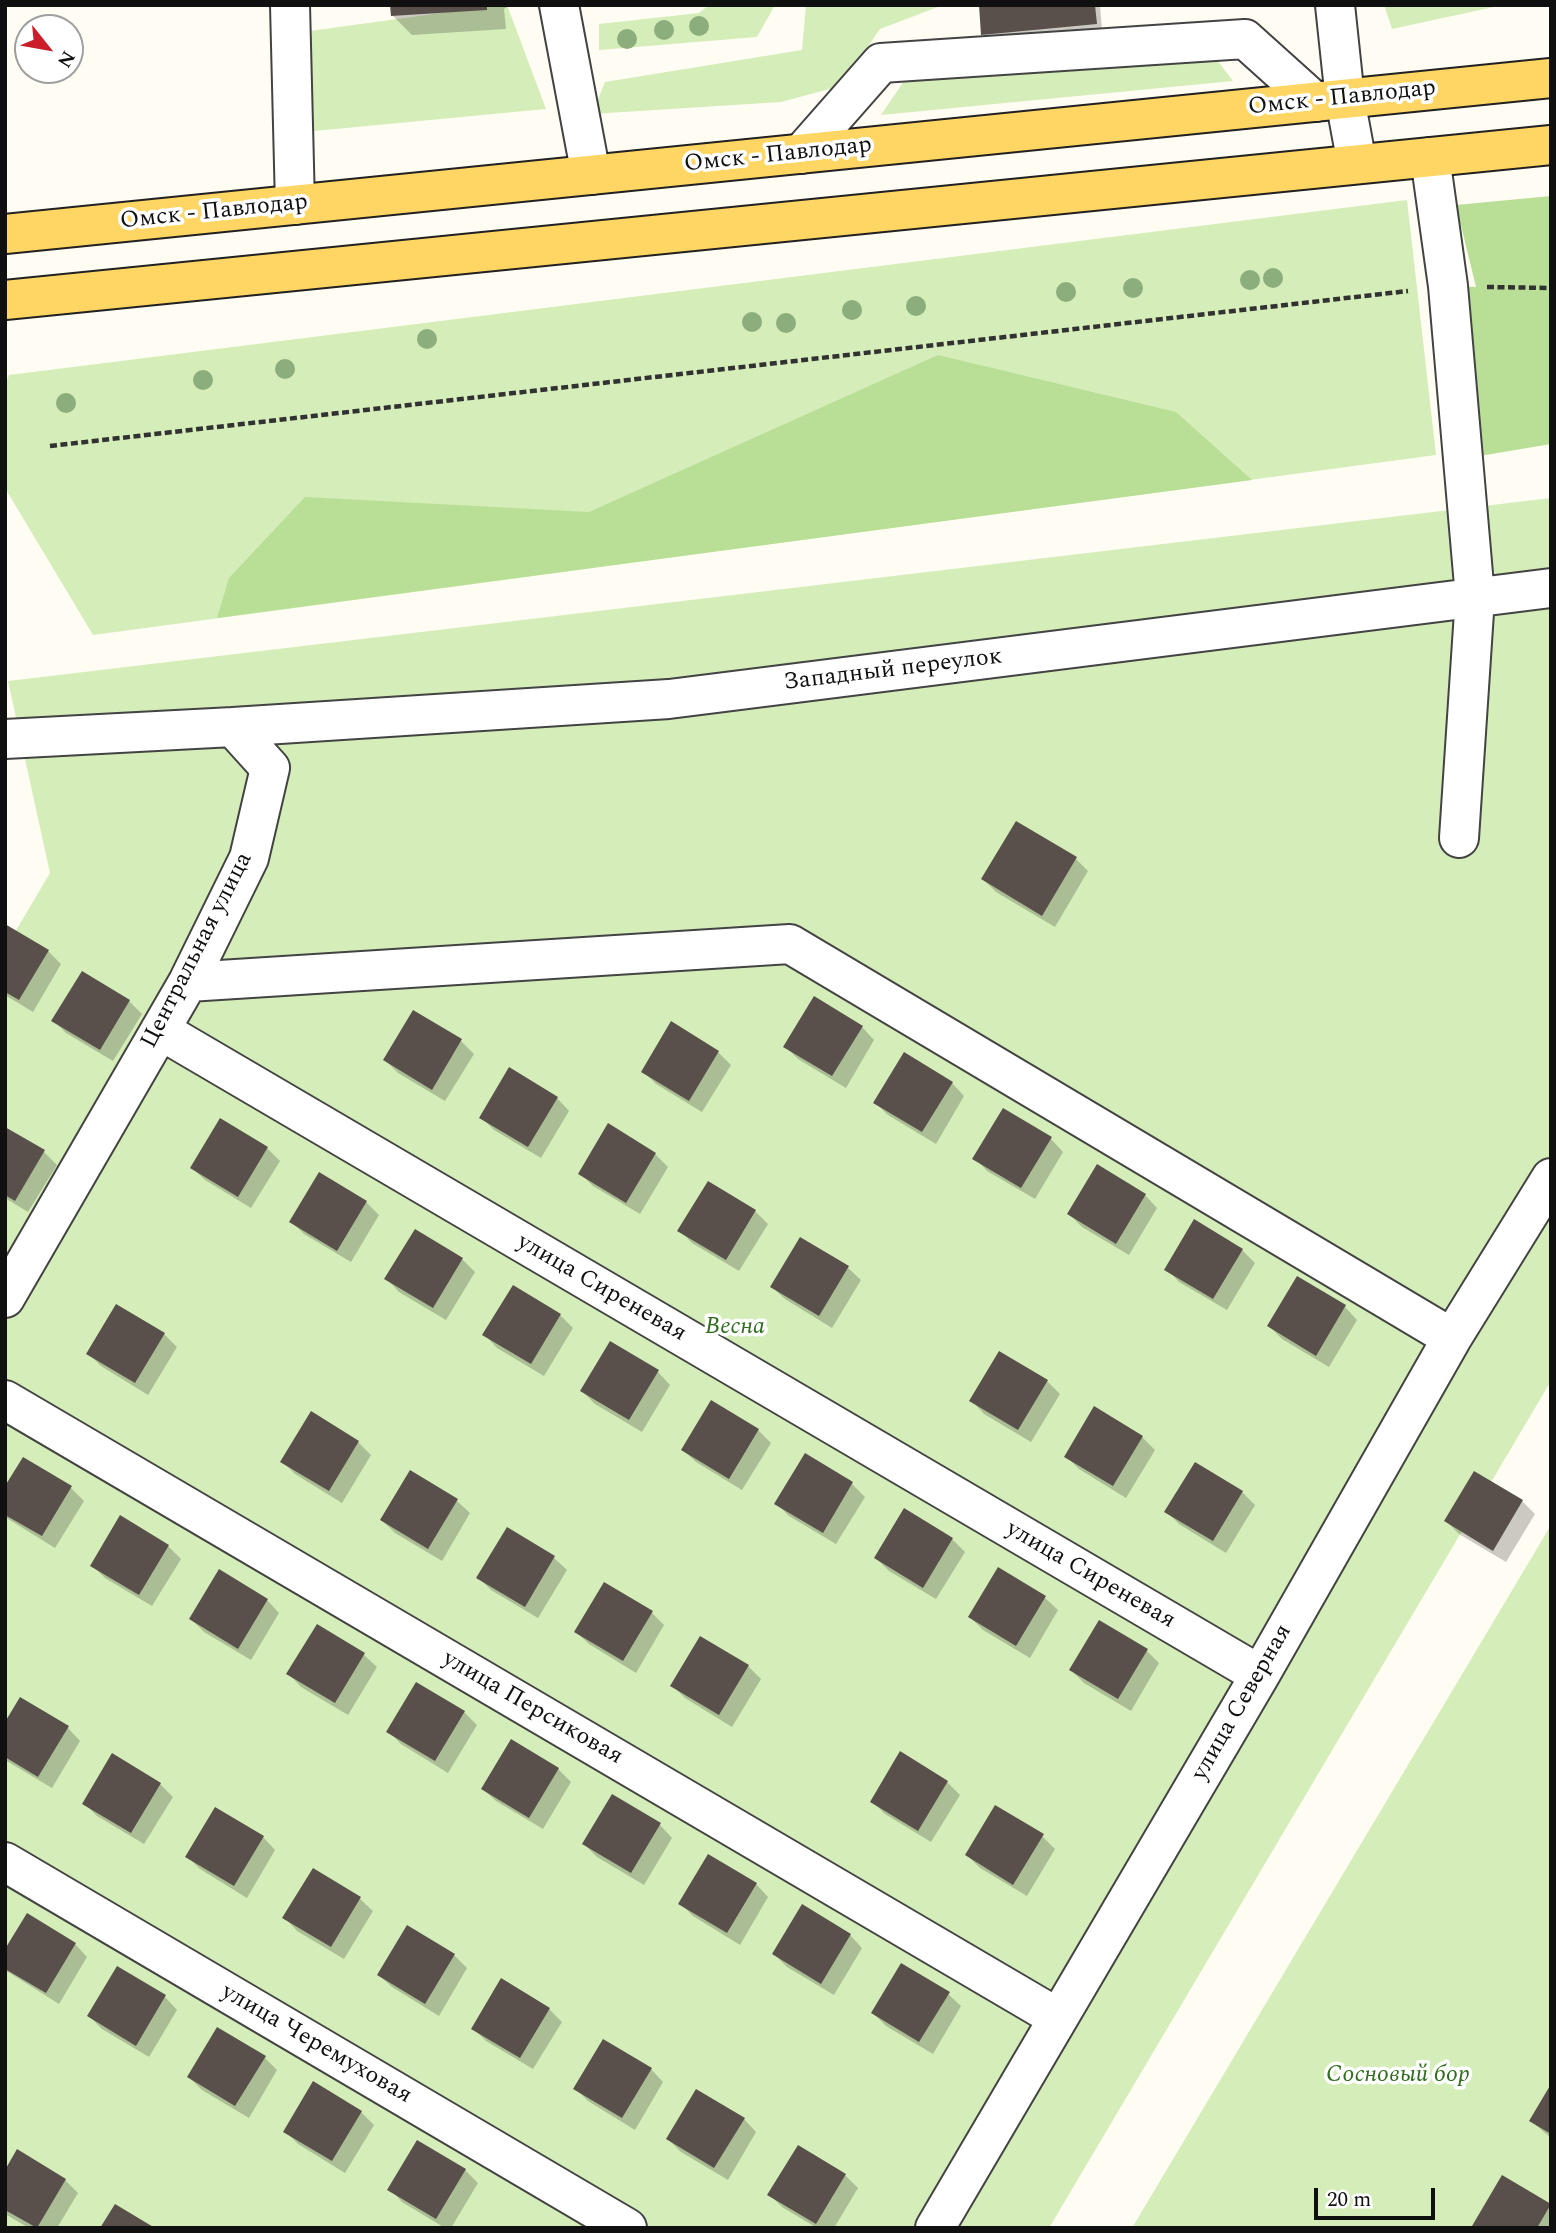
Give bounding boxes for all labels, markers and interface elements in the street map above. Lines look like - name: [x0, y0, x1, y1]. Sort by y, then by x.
- north arrow: [14, 14, 84, 84]
- text: N: [49, 45, 82, 73]
- street label: Омск - Павлодар: [1247, 75, 1437, 123]
- street label: Омск - Павлодар: [683, 132, 873, 180]
- street label: Омск - Павлодар: [119, 189, 309, 237]
- street label: Западный переулок: [782, 643, 1004, 699]
- street label: Центральная улица: [136, 848, 260, 1054]
- street label: улица Сиреневая: [511, 1229, 691, 1349]
- park label: Весна: [705, 1314, 765, 1342]
- street label: улица Сиреневая: [1000, 1516, 1180, 1636]
- street label: улица Северная: [1187, 1620, 1299, 1786]
- street label: улица Персиковая: [437, 1646, 627, 1772]
- street label: улица Черемуховая: [215, 1979, 417, 2111]
- park label: Сосновый бор: [1326, 2062, 1470, 2090]
- scale bar: [1318, 2174, 1439, 2218]
- text: 20 m: [1327, 2184, 1371, 2216]

